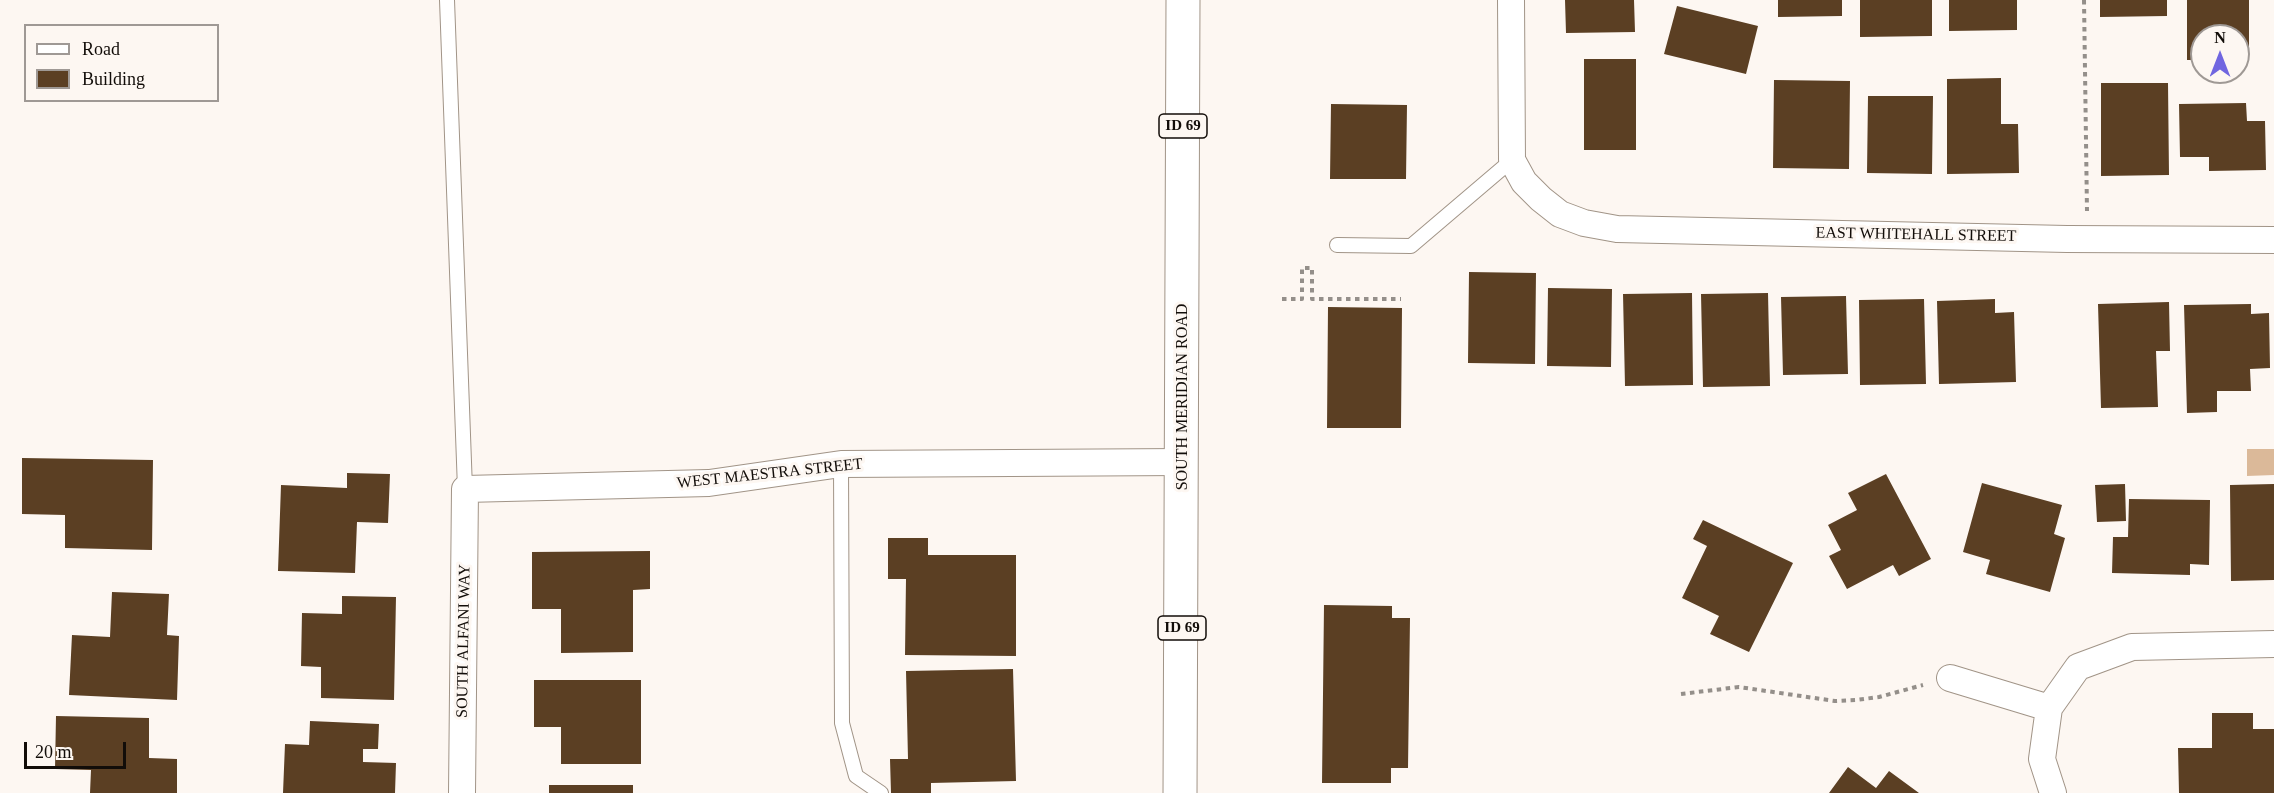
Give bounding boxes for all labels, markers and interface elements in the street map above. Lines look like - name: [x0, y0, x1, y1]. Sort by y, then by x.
- legend: [24, 24, 219, 102]
- north arrow: [2190, 24, 2250, 84]
- text: N: [2214, 29, 2226, 46]
- text: Road: [82, 39, 120, 59]
- text: Building: [82, 69, 145, 89]
- road number: ID 69: [1159, 114, 1207, 138]
- street label: EAST WHITEHALL STREET: [1815, 224, 2017, 246]
- street label: SOUTH MERIDIAN ROAD: [1173, 304, 1193, 490]
- street label: WEST MAESTRA STREET: [676, 455, 864, 493]
- street label: SOUTH ALFANI WAY: [453, 564, 475, 718]
- road number: ID 69: [1158, 616, 1206, 640]
- scale bar: [27, 730, 129, 768]
- text: 20 m: [35, 742, 72, 762]

